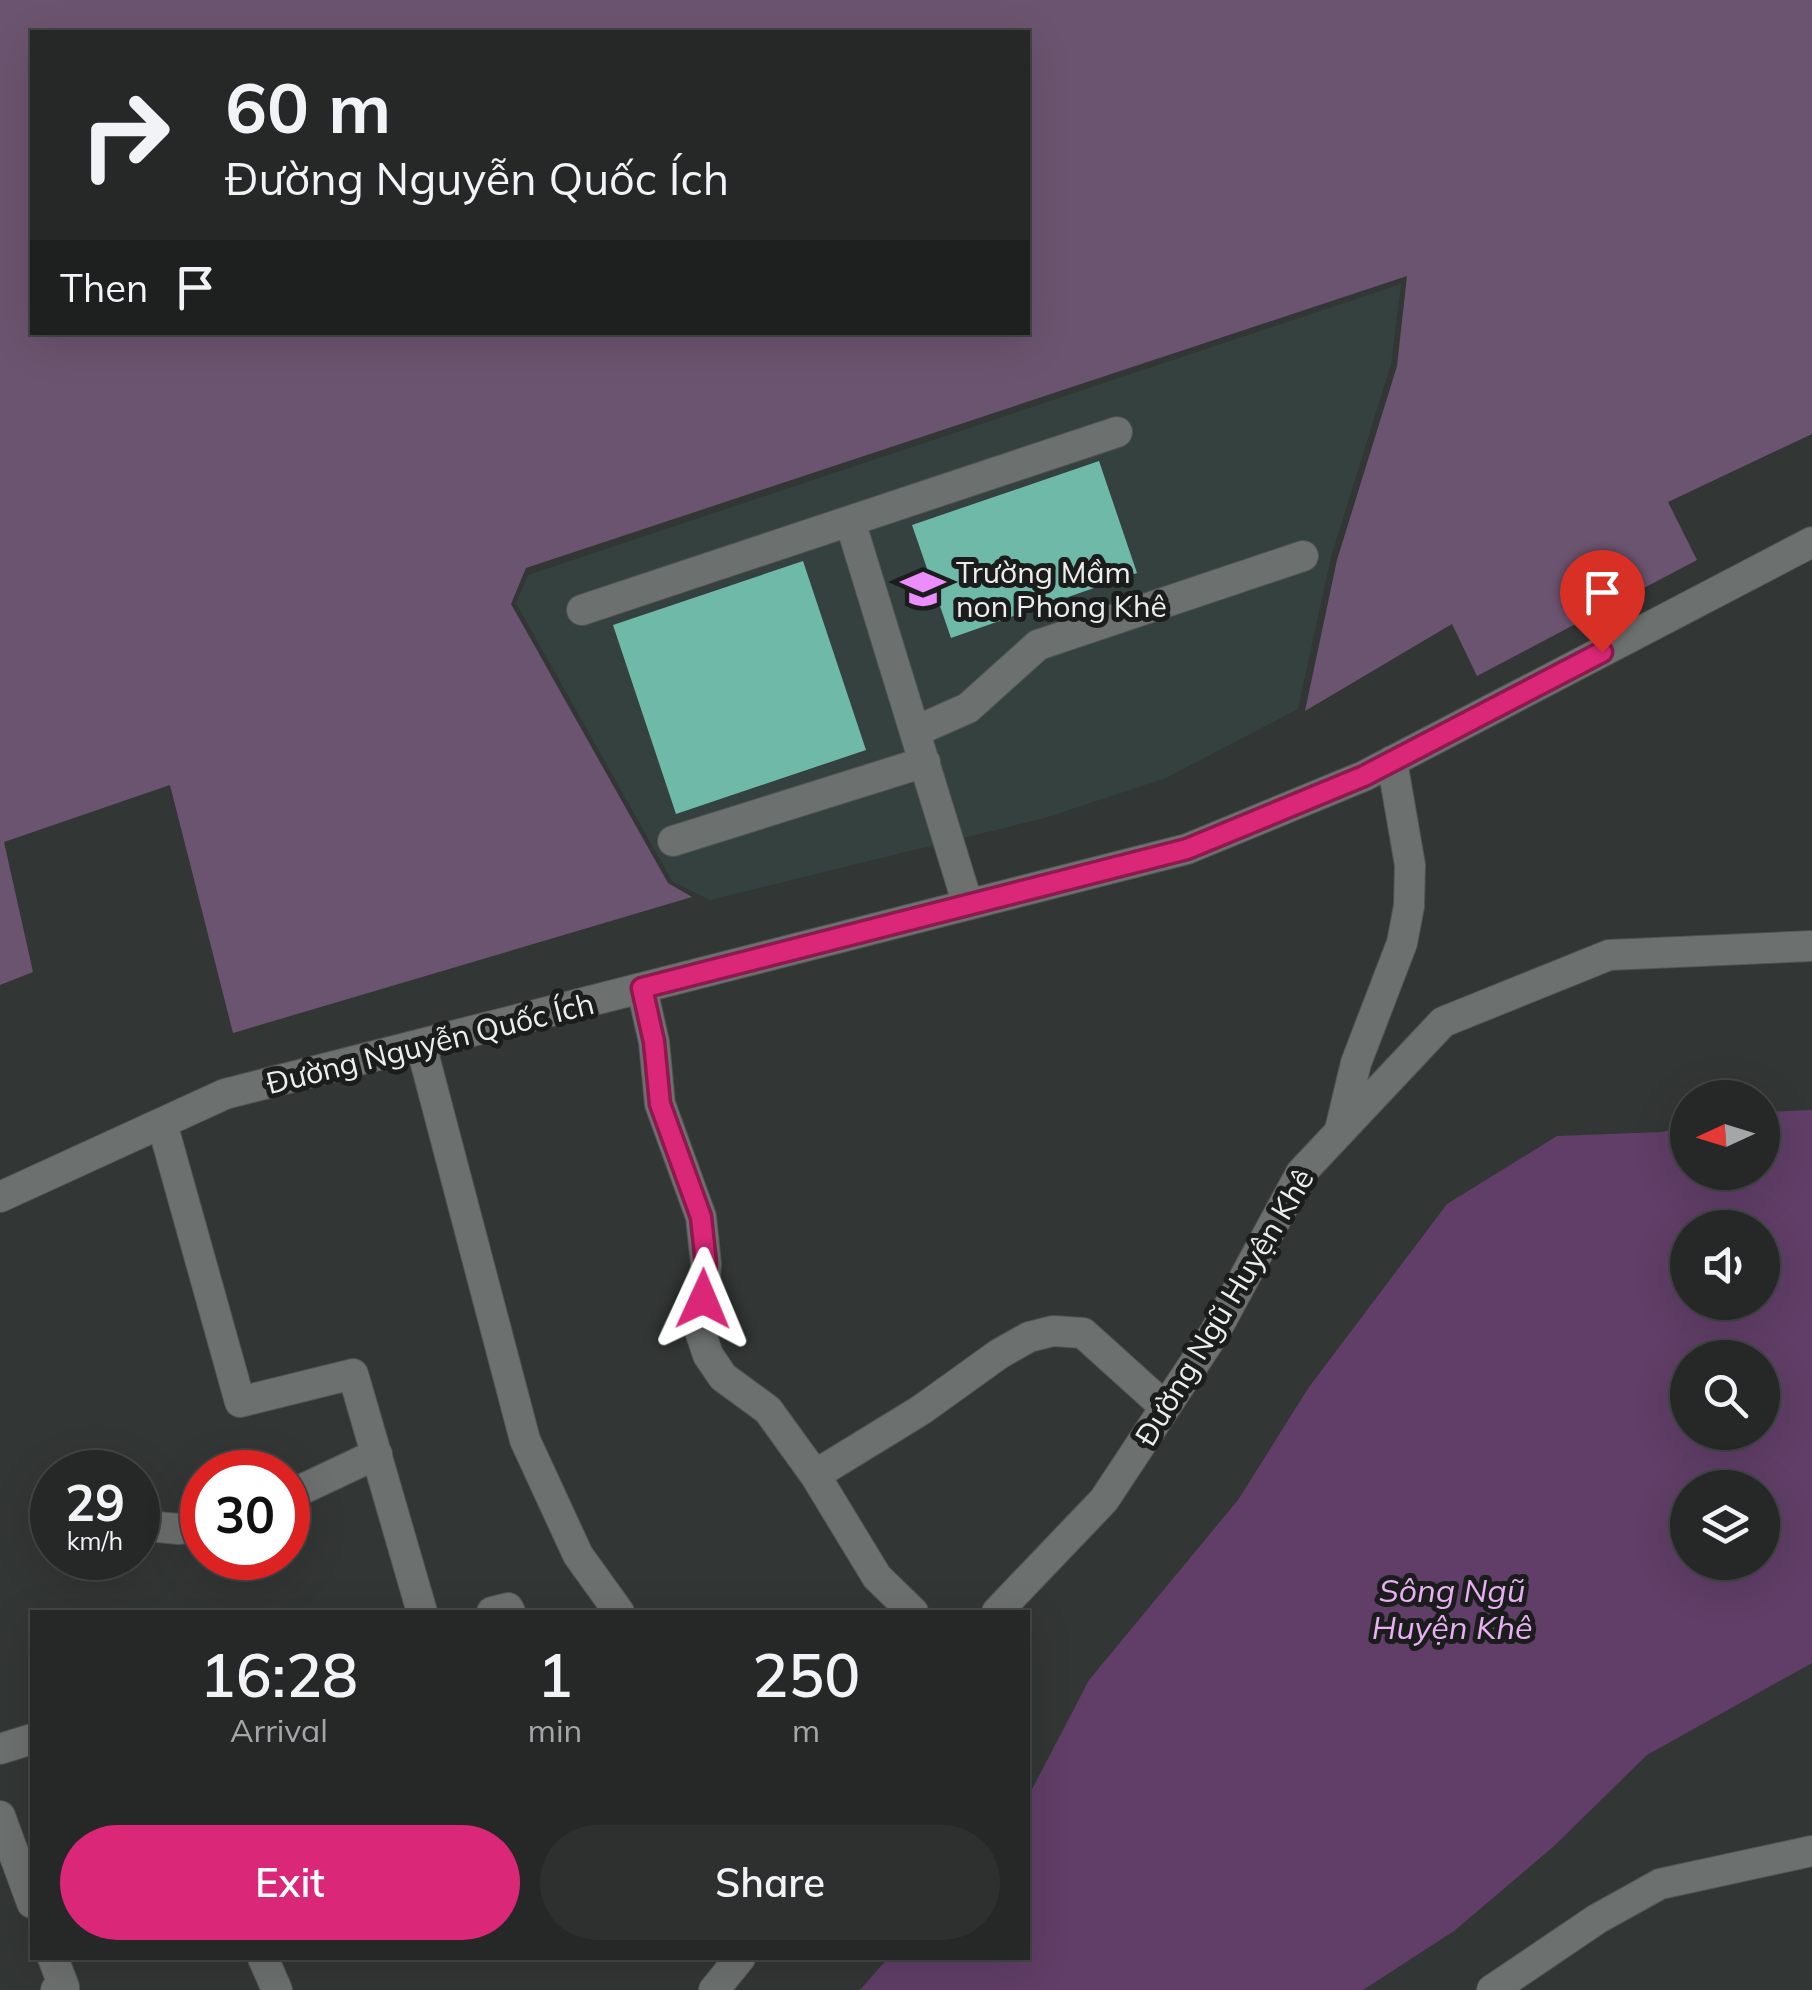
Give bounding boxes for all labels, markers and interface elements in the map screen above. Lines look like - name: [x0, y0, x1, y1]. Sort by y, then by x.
- text: 60 m: [225, 63, 391, 151]
- icon: right: [60, 70, 190, 200]
- text: Đường Nguyễn Quốc Ích: [225, 150, 729, 206]
- icon: arrive: [168, 260, 223, 315]
- text: Then: [60, 264, 148, 312]
- pin: [1560, 550, 1645, 653]
- place label: Trường Mầm non Phong Khê: [956, 553, 1167, 625]
- school or university icon: Trường Mầm non Phong Khê: [899, 565, 947, 613]
- icon: arrive: [1575, 565, 1630, 620]
- street label: Đường Nguyễn Quốc Ích: [262, 984, 598, 1102]
- north arrow: [1670, 1080, 1780, 1190]
- map controls: [1670, 1080, 1780, 1580]
- street label: Đường Ngũ Huyện Khê: [1126, 1162, 1322, 1452]
- button: sound: [1670, 1210, 1780, 1320]
- position arrow: [651, 1247, 755, 1351]
- button: search: [1670, 1340, 1780, 1450]
- speed limit sign: 30: [180, 1450, 310, 1580]
- button: layers: [1670, 1470, 1780, 1580]
- text: 29: [65, 1471, 125, 1534]
- text: km/h: [67, 1525, 123, 1556]
- water label: Sông Ngũ Huyện Khê: [1372, 1570, 1532, 1647]
- text: 16:28: [200, 1637, 358, 1712]
- text: 1: [537, 1637, 573, 1712]
- text: 250: [752, 1637, 860, 1712]
- text: Arrival: [230, 1710, 328, 1750]
- text: min: [528, 1710, 582, 1750]
- text: m: [792, 1710, 820, 1750]
- button: Exit: [60, 1825, 520, 1940]
- button: Share: [540, 1825, 1000, 1940]

